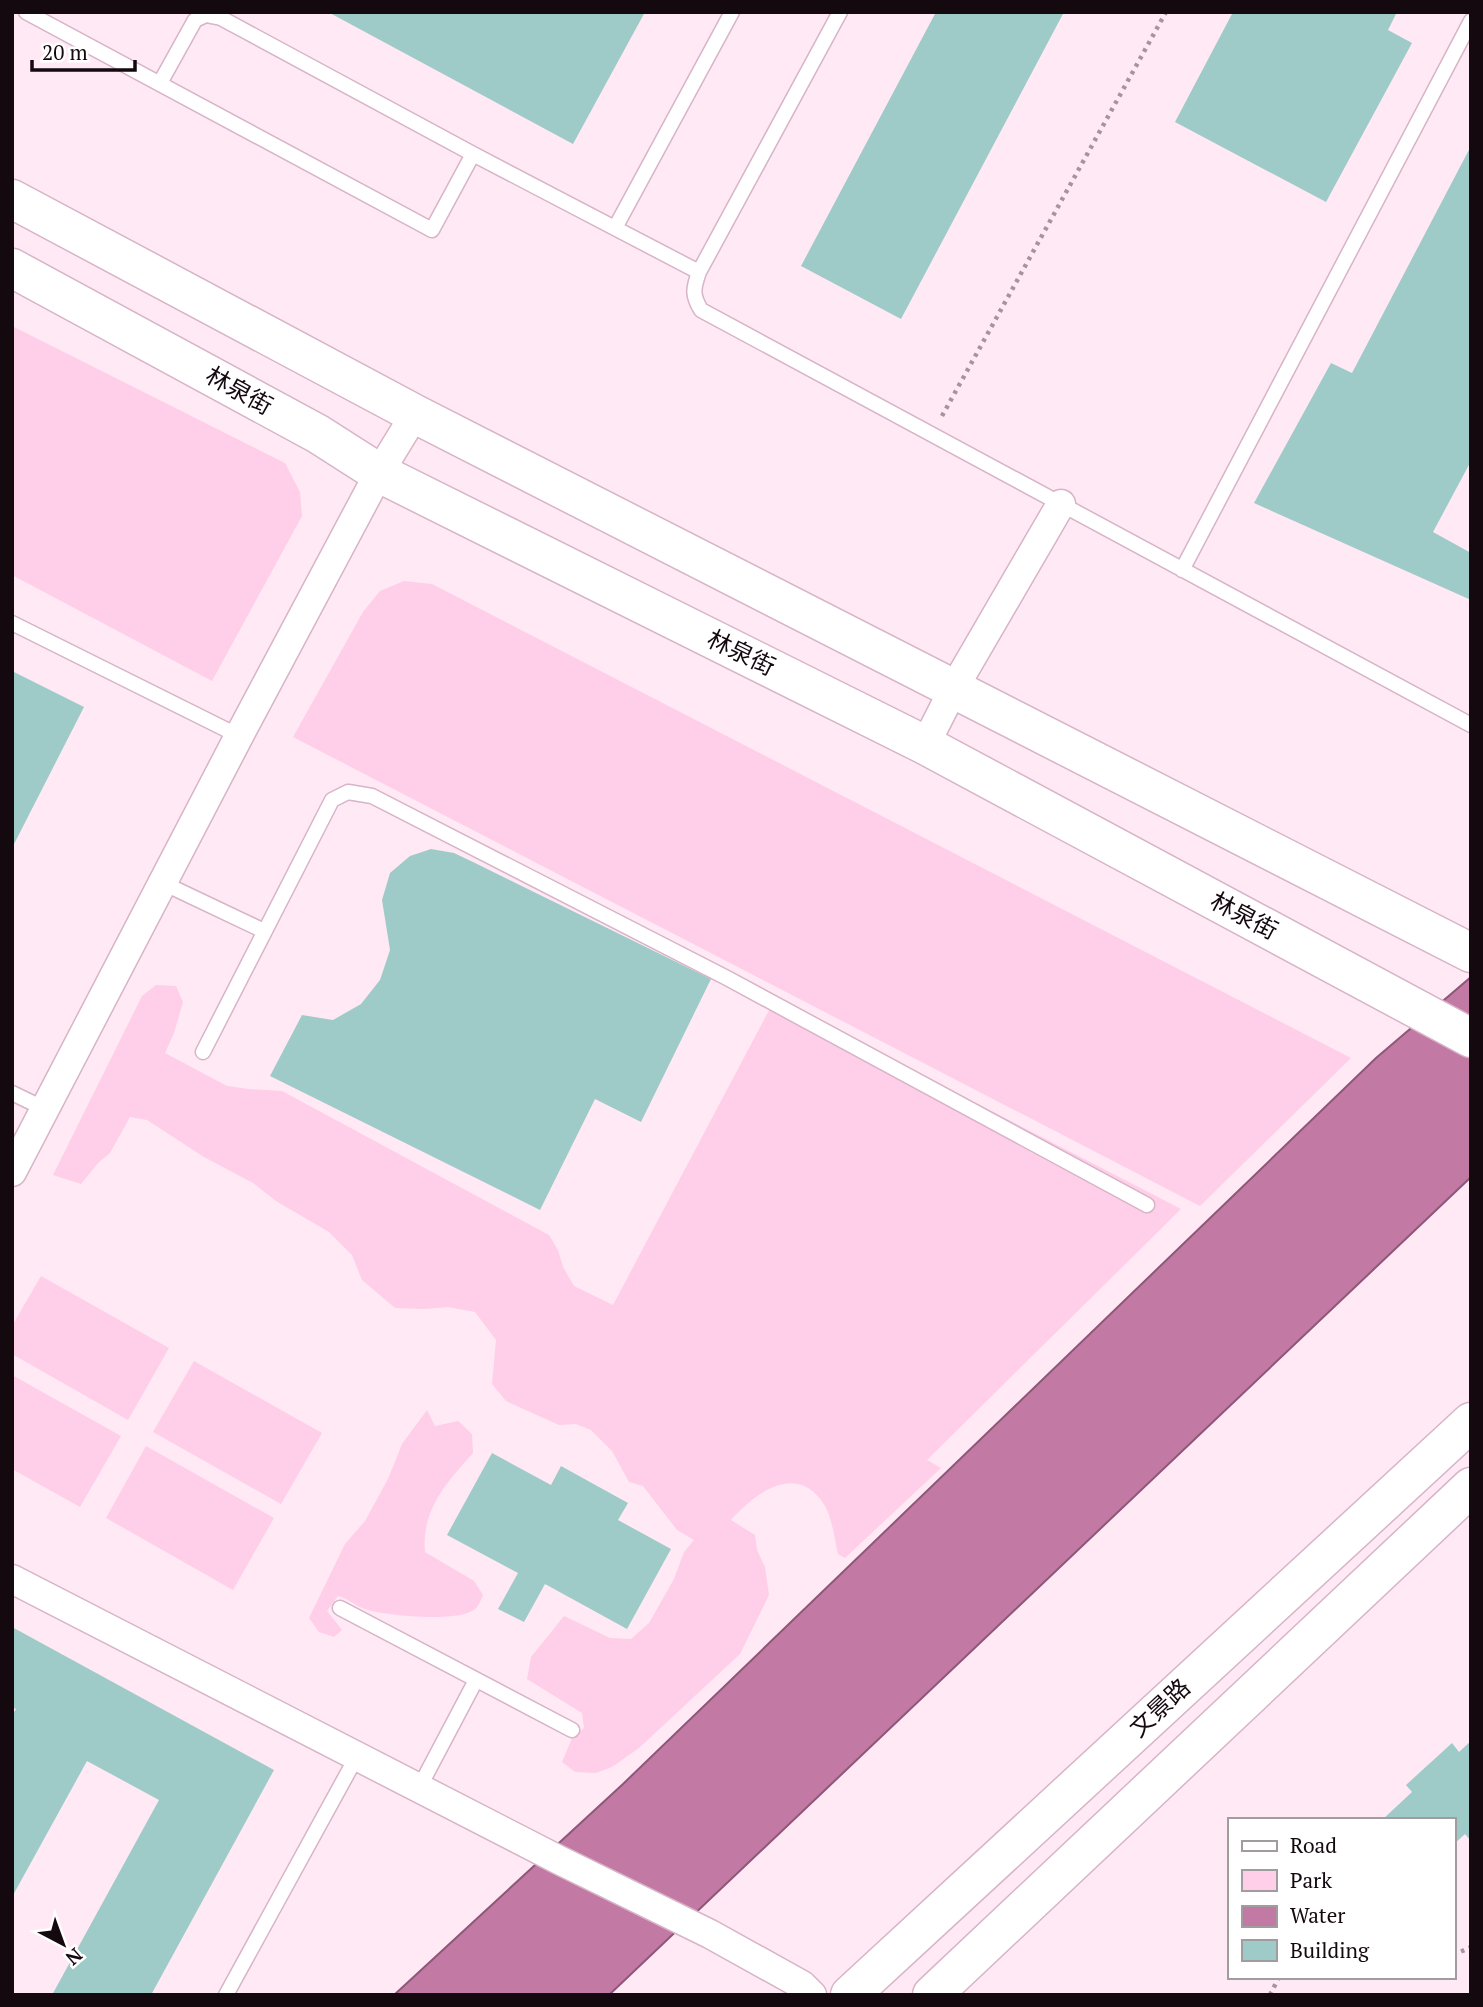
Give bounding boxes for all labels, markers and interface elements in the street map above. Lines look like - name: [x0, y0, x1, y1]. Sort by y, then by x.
- scale bar: [32, 28, 135, 72]
- text: 20 m: [42, 38, 88, 66]
- street label: 林泉街: [200, 359, 279, 422]
- street label: 林泉街: [702, 622, 781, 682]
- street label: 林泉街: [1205, 884, 1284, 946]
- street label: 文景路: [1122, 1671, 1197, 1744]
- legend: [1228, 1818, 1455, 1979]
- text: Road: [1290, 1831, 1337, 1859]
- text: Park: [1290, 1866, 1332, 1894]
- text: Water: [1290, 1901, 1345, 1929]
- north arrow: [28, 1909, 98, 1979]
- text: Building: [1290, 1936, 1370, 1964]
- text: N: [60, 1943, 88, 1972]

